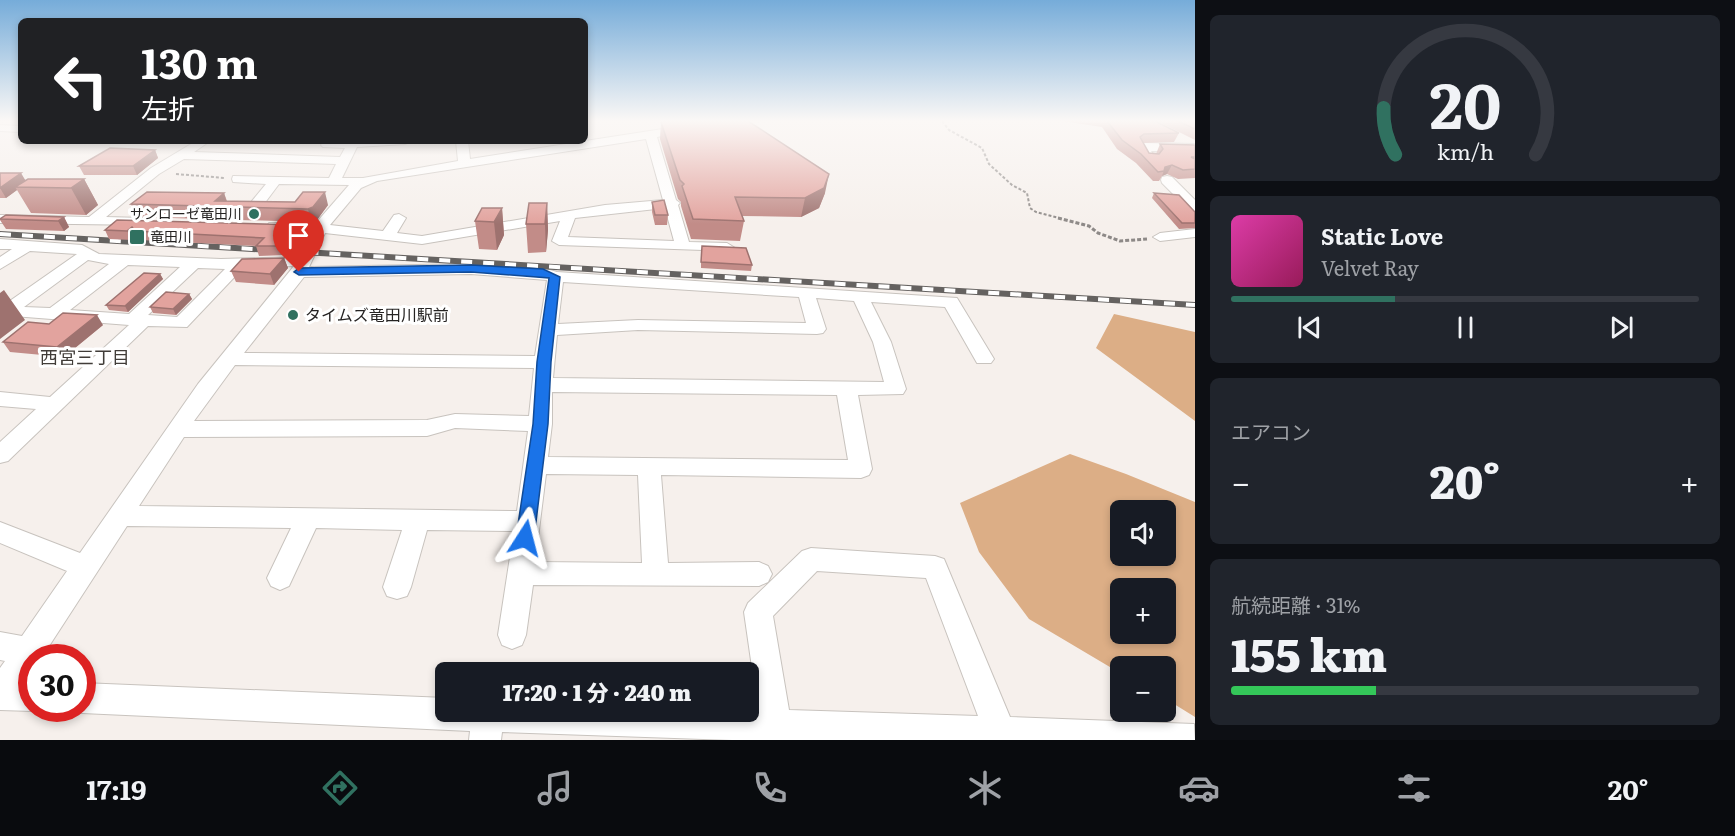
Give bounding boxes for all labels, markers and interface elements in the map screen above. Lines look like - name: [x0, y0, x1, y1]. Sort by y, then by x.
- text: 130 m: [141, 30, 258, 92]
- icon: left: [42, 42, 120, 120]
- text: 20: [1429, 56, 1501, 148]
- text: 左折: [141, 87, 195, 127]
- text: km/h: [1436, 136, 1494, 168]
- place label: サンローゼ竜田川: [130, 203, 242, 223]
- marker: サンローゼ竜田川: [247, 207, 261, 221]
- pin: [273, 210, 324, 272]
- icon: arrive: [282, 219, 315, 252]
- text: Static Love: [1321, 219, 1443, 252]
- place label: 竜田川: [150, 226, 192, 246]
- marker: 竜田川: [128, 228, 146, 246]
- text: Velvet Ray: [1321, 252, 1419, 282]
- place label: タイムズ竜田川駅前: [305, 302, 449, 326]
- marker: タイムズ竜田川駅前: [286, 308, 300, 322]
- icon: previous: [1293, 311, 1326, 344]
- icon: pause: [1449, 311, 1482, 344]
- icon: next: [1605, 311, 1638, 344]
- district label: 西宮三丁目: [40, 343, 130, 370]
- text: エアコン: [1231, 416, 1311, 446]
- text: 20°: [1430, 446, 1500, 513]
- text: −: [1231, 456, 1250, 505]
- text: +: [1680, 456, 1699, 505]
- map controls: [1110, 500, 1176, 722]
- button: sound: [1110, 500, 1176, 566]
- position arrow: [493, 506, 557, 570]
- button: +: [1110, 578, 1176, 644]
- text: 航続距離 · 31%: [1231, 589, 1360, 619]
- text: 155 km: [1231, 619, 1387, 686]
- speed limit sign: 30: [18, 644, 96, 722]
- button: −: [1110, 656, 1176, 722]
- text: 17:20 · 1 分 · 240 m: [503, 675, 691, 708]
- icon: directions: [319, 767, 361, 809]
- icon: music: [534, 767, 576, 809]
- icon: phone: [749, 767, 791, 809]
- icon: climate: [964, 767, 1006, 809]
- icon: car: [1178, 767, 1220, 809]
- icon: filters: [1393, 767, 1435, 809]
- text: 17:19: [86, 768, 147, 808]
- text: 20°: [1608, 768, 1649, 808]

